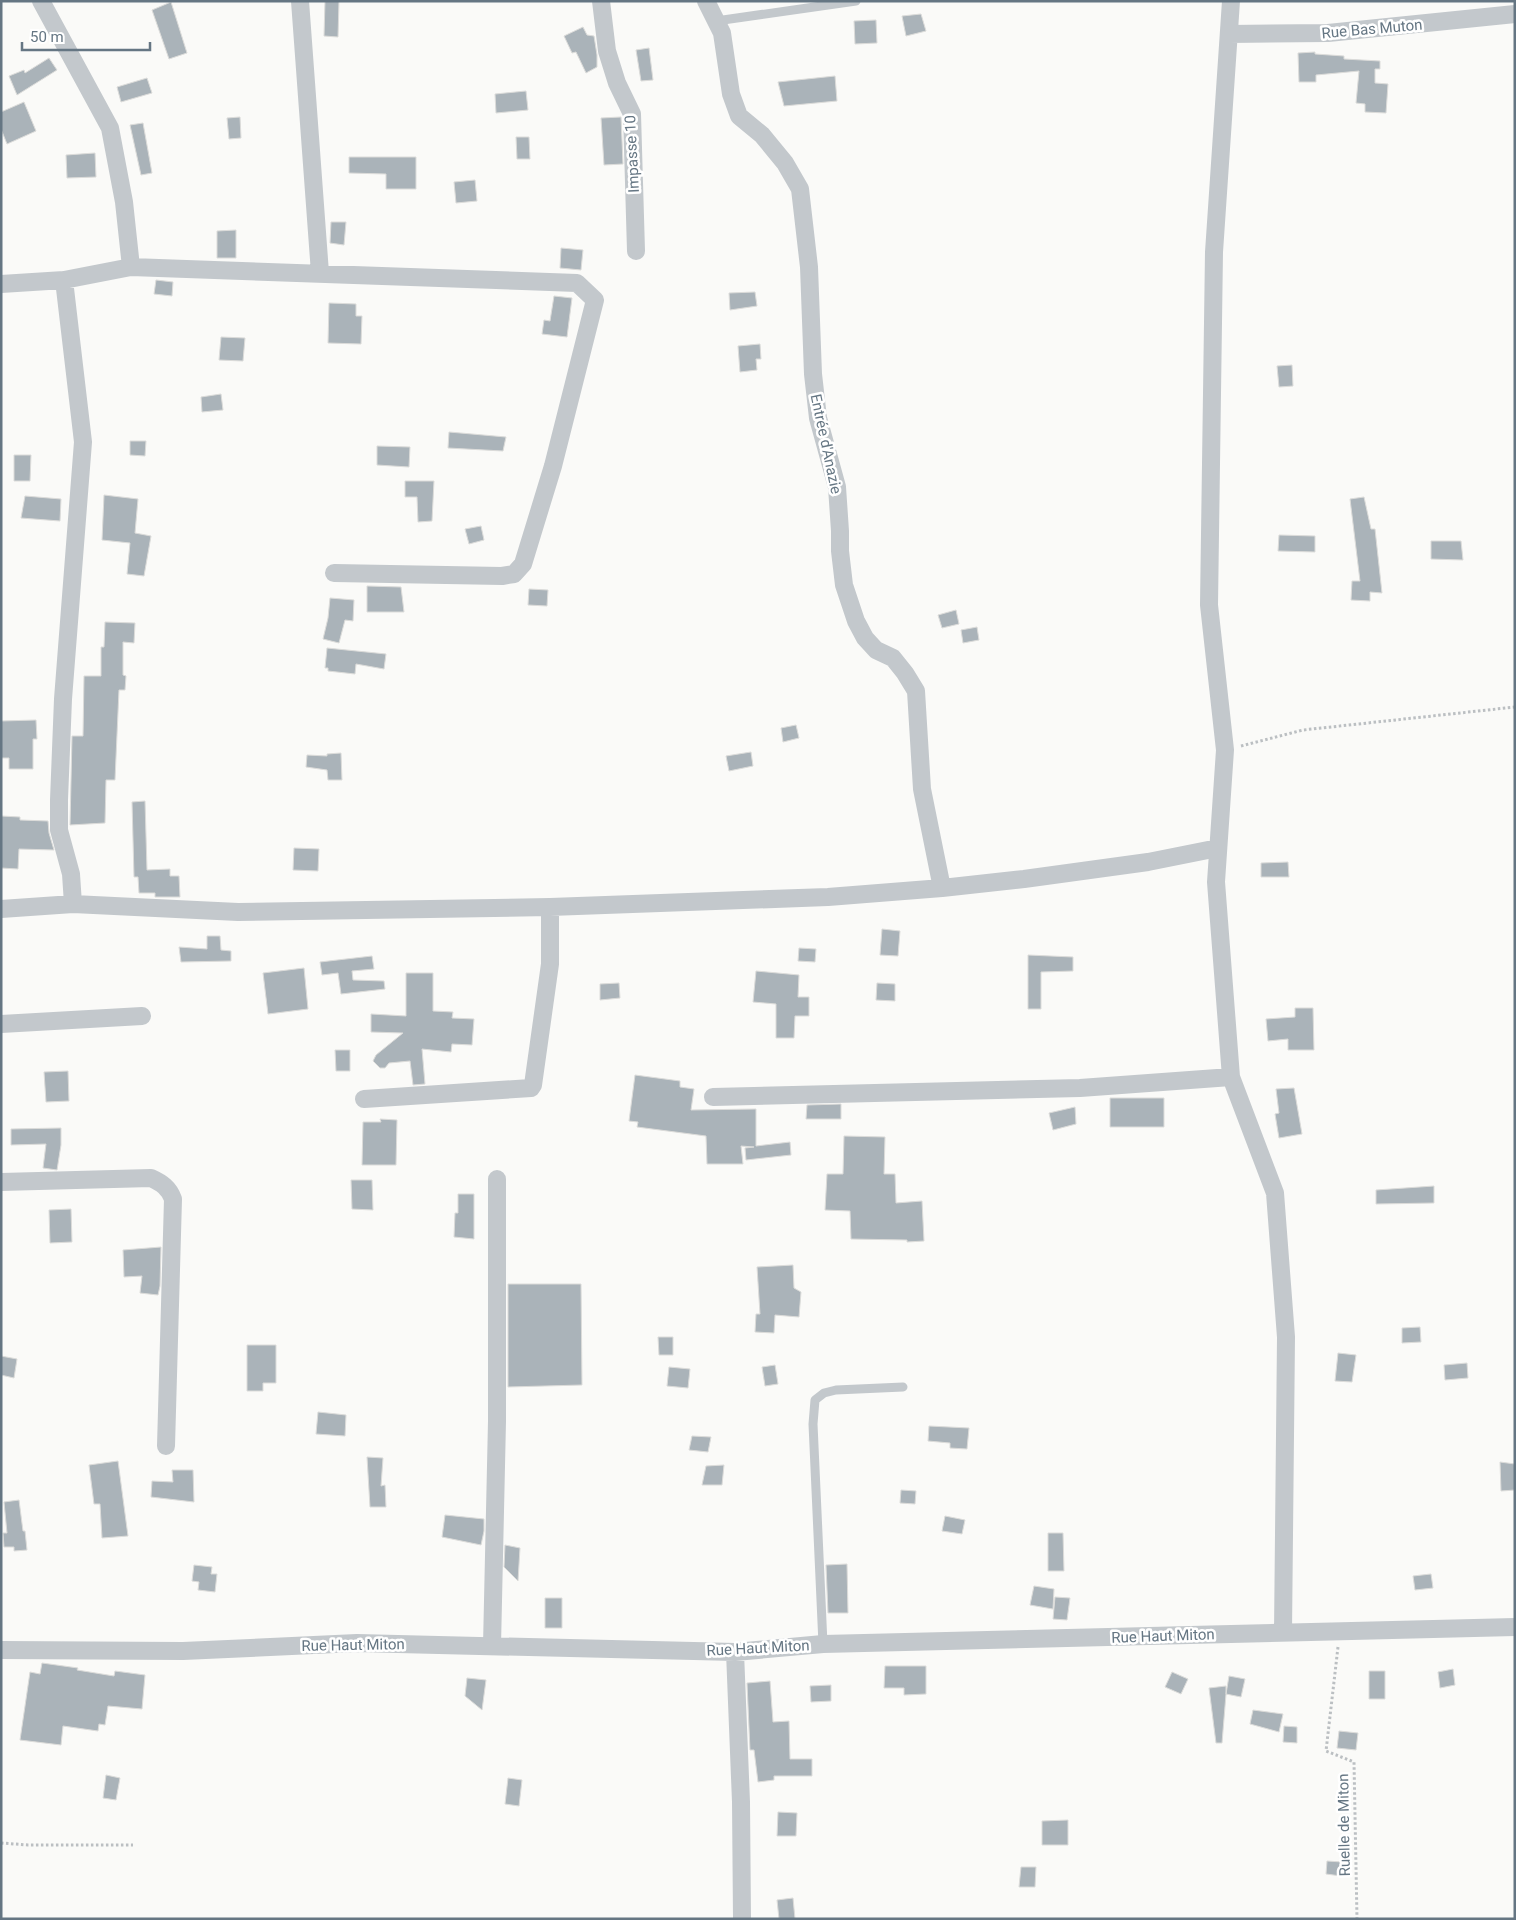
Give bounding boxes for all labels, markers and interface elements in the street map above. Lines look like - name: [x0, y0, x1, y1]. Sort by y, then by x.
- street label: Rue Bas Muton: [1321, 16, 1423, 42]
- scale bar: [22, 20, 150, 52]
- text: 50 m: [30, 28, 64, 46]
- street label: Impasse 10: [621, 115, 643, 193]
- street label: Entrée d'Anazie: [807, 392, 845, 496]
- street label: Rue Haut Miton: [1111, 1625, 1215, 1647]
- street label: Rue Haut Miton: [301, 1635, 405, 1655]
- street label: Rue Haut Miton: [706, 1636, 810, 1660]
- street label: Ruelle de Miton: [1334, 1773, 1354, 1877]

